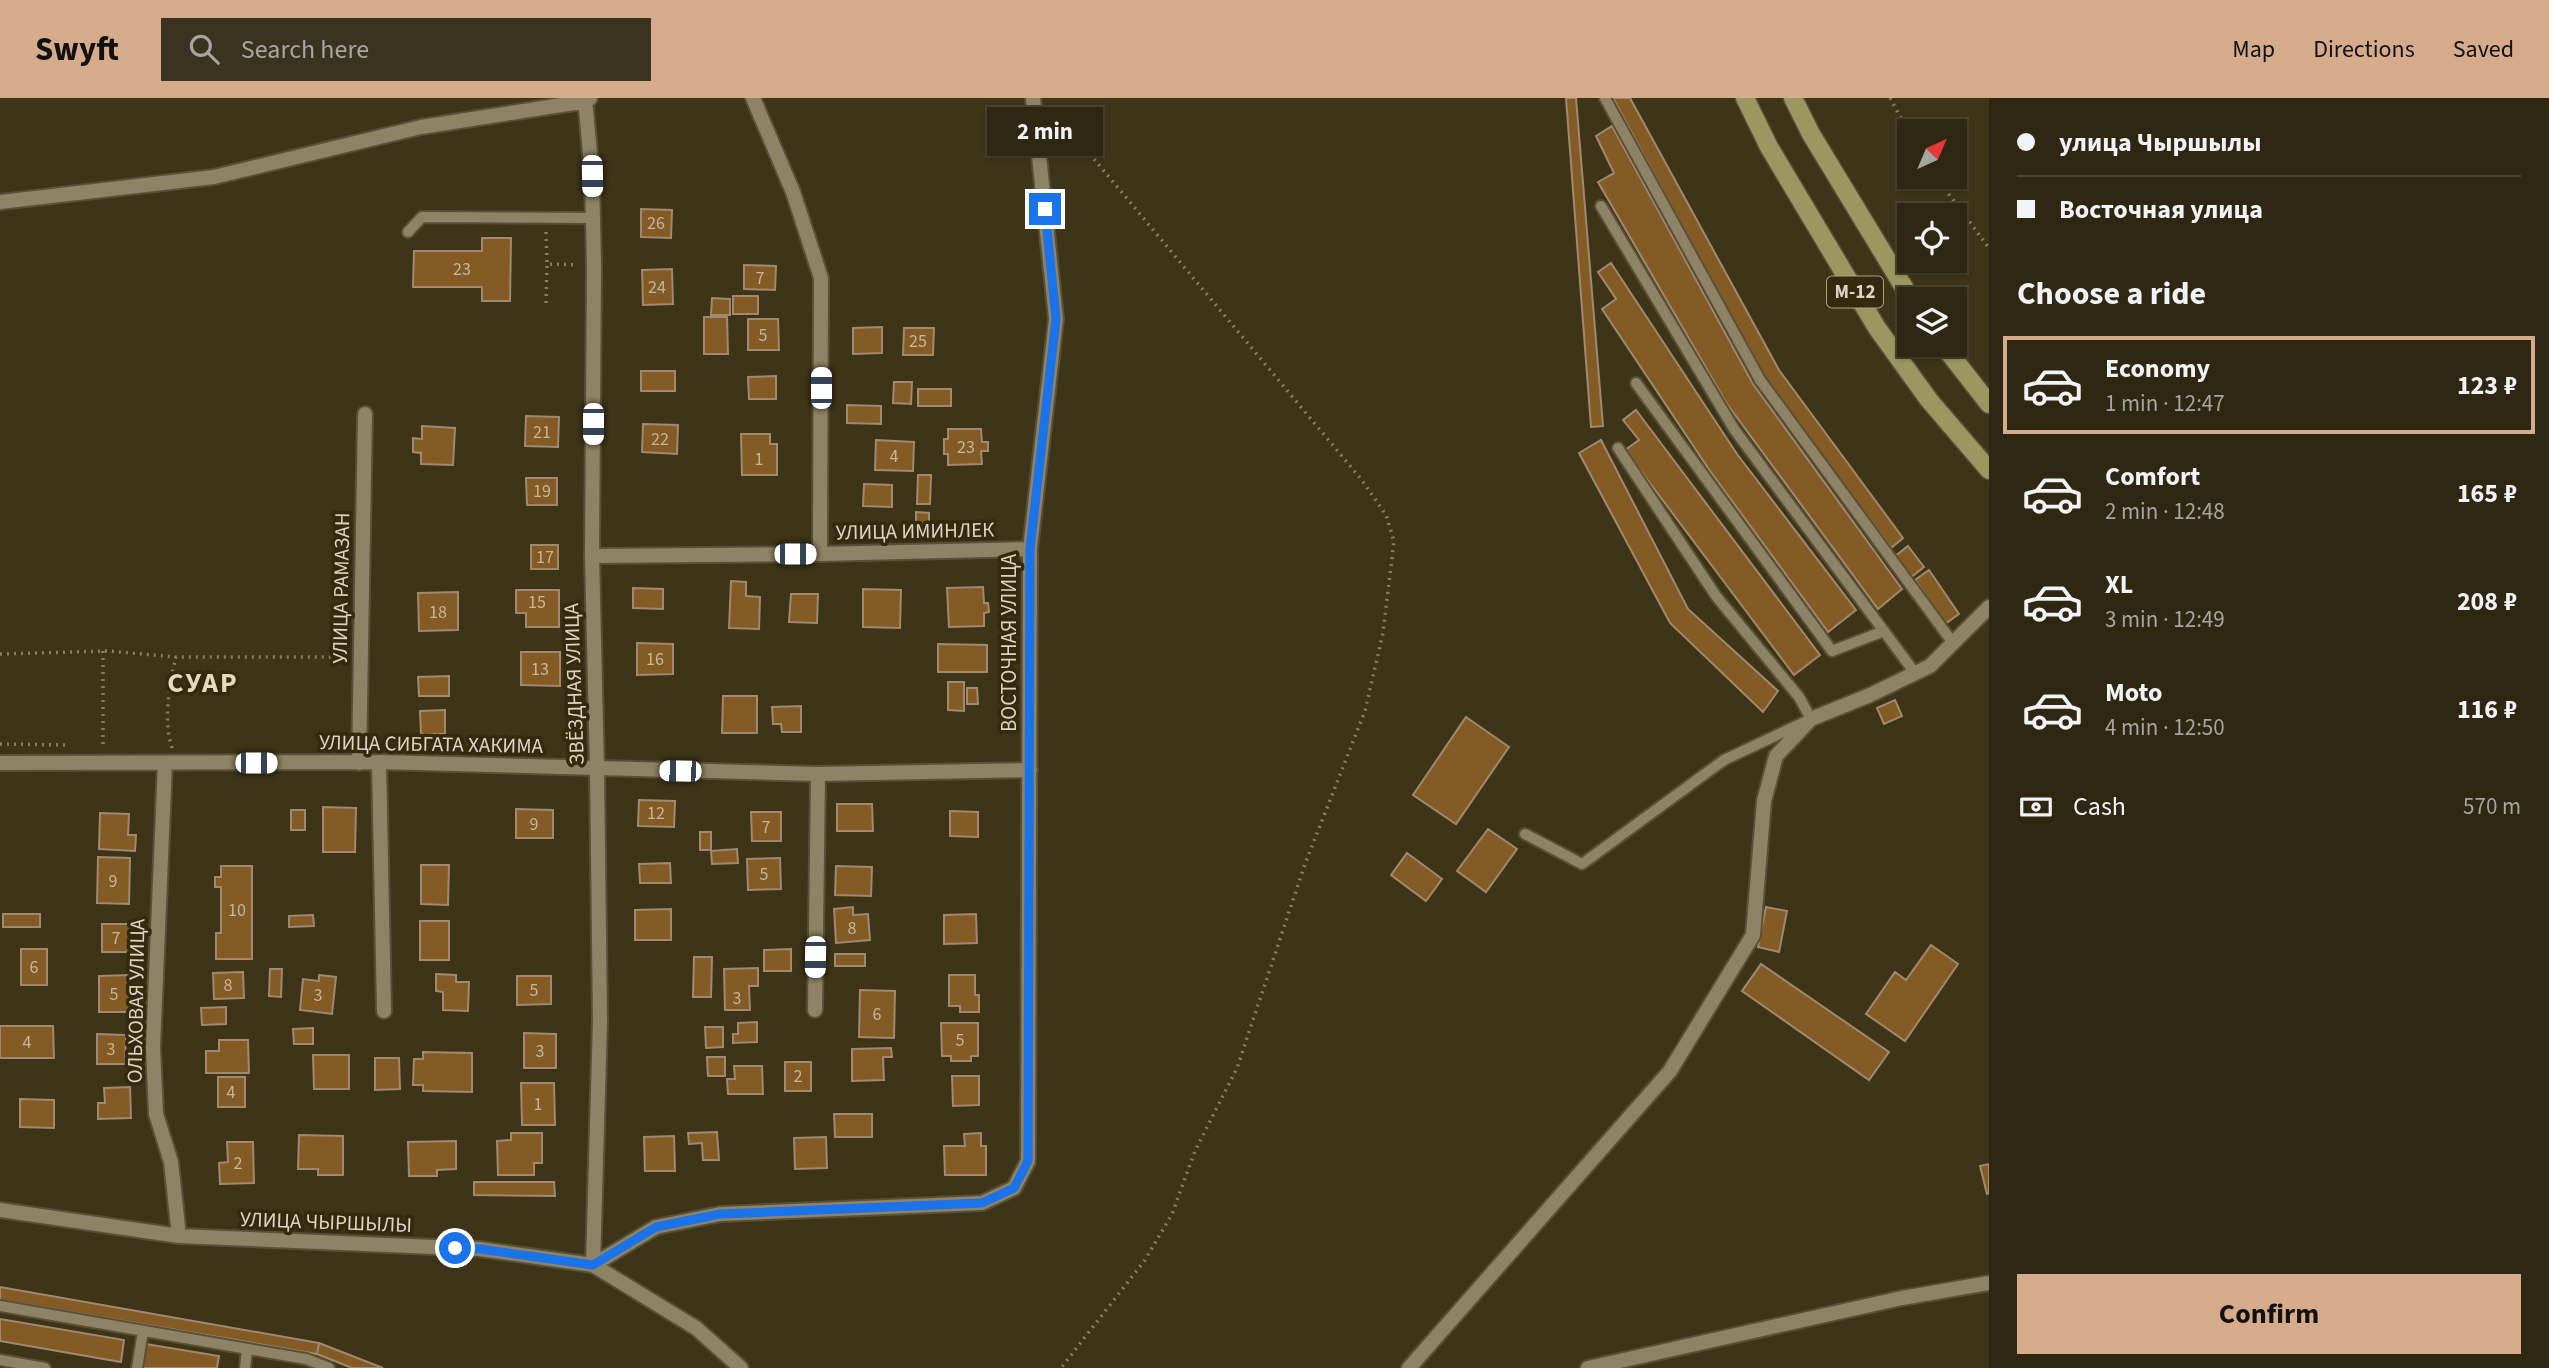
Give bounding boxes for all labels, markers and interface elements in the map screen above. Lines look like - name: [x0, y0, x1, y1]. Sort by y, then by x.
- search box: [161, 18, 651, 81]
- text: Swyft: [35, 26, 119, 73]
- icon: search: [185, 30, 223, 68]
- text: Search here: [241, 31, 369, 68]
- text: Map: [2232, 32, 2275, 67]
- text: Directions: [2313, 32, 2415, 67]
- text: Saved: [2453, 32, 2514, 67]
- callout: 2 min: [987, 108, 1103, 156]
- text: 2 min: [1017, 115, 1073, 148]
- north arrow: [1897, 119, 1967, 189]
- map controls: [1897, 119, 1967, 357]
- text: улица Чыршылы: [2059, 124, 2261, 161]
- car: [582, 155, 603, 197]
- text: Восточная улица: [2059, 191, 2263, 228]
- route end: [1029, 193, 1061, 225]
- button: locate: [1897, 203, 1967, 273]
- house number: 26: [647, 211, 665, 236]
- house number: 23: [453, 257, 471, 282]
- house number: 7: [756, 266, 765, 291]
- text: Choose a ride: [2017, 271, 2206, 317]
- house number: 24: [648, 275, 666, 300]
- road number: М-12: [1827, 276, 1883, 308]
- button: layers: [1897, 287, 1967, 357]
- house number: 5: [759, 323, 768, 348]
- house number: 25: [909, 329, 927, 354]
- text: Economy: [2105, 350, 2210, 387]
- icon: car: [2021, 354, 2084, 417]
- car: [811, 367, 832, 409]
- text: 123 ₽: [2457, 367, 2517, 404]
- text: 1 min · 12:47: [2105, 387, 2225, 420]
- car: [583, 403, 604, 445]
- house number: 21: [533, 420, 551, 445]
- house number: 22: [651, 427, 669, 452]
- house number: 23: [957, 435, 975, 460]
- house number: 4: [890, 444, 899, 469]
- house number: 1: [755, 447, 763, 472]
- text: Comfort: [2105, 458, 2200, 495]
- icon: car: [2021, 462, 2084, 525]
- text: 165 ₽: [2457, 475, 2517, 512]
- house number: 19: [533, 479, 551, 504]
- text: 2 min · 12:48: [2105, 495, 2225, 528]
- street label: УЛИЦА РАМАЗАН: [325, 512, 357, 664]
- street label: УЛИЦА ИМИНЛЕК: [835, 515, 995, 547]
- car: [775, 544, 817, 565]
- house number: 17: [536, 545, 554, 570]
- street label: ВОСТОЧНАЯ УЛИЦА: [994, 553, 1024, 732]
- text: XL: [2105, 566, 2133, 603]
- icon: car: [2021, 570, 2084, 633]
- text: 208 ₽: [2457, 583, 2517, 620]
- house number: 15: [528, 590, 546, 615]
- house number: 18: [429, 600, 447, 625]
- street label: ЗВЁЗДНАЯ УЛИЦА: [556, 602, 592, 766]
- text: 3 min · 12:49: [2105, 603, 2225, 636]
- house number: 16: [646, 647, 664, 672]
- house number: 13: [531, 657, 549, 682]
- district label: СУАР: [167, 663, 239, 703]
- text: Moto: [2105, 674, 2162, 711]
- icon: car: [2021, 678, 2084, 741]
- text: 116 ₽: [2457, 691, 2517, 728]
- text: 4 min · 12:50: [2105, 711, 2225, 744]
- street label: УЛИЦА СИБГАТА ХАКИМА: [319, 727, 544, 761]
- car: [236, 753, 278, 774]
- car: [659, 760, 702, 782]
- icon: cash: [2017, 788, 2055, 826]
- text: Cash: [2073, 788, 2126, 825]
- text: 570 m: [2463, 790, 2521, 823]
- house number: 12: [647, 801, 665, 826]
- house number: 9: [530, 812, 539, 837]
- house number: 7: [762, 815, 771, 840]
- house number: 5: [760, 862, 769, 887]
- house number: 9: [109, 869, 118, 894]
- house number: 10: [228, 898, 246, 923]
- house number: 8: [848, 916, 857, 941]
- street label: ОЛЬХОВАЯ УЛИЦА: [120, 918, 152, 1084]
- house number: 7: [112, 926, 121, 951]
- car: [805, 936, 826, 978]
- house number: 6: [30, 955, 39, 980]
- house number: 8: [224, 973, 233, 998]
- house number: 5: [530, 978, 539, 1003]
- house number: 5: [110, 982, 119, 1007]
- house number: 3: [314, 983, 323, 1008]
- house number: 3: [733, 986, 742, 1011]
- house number: 6: [873, 1002, 882, 1027]
- house number: 5: [956, 1028, 965, 1053]
- house number: 4: [23, 1030, 32, 1055]
- house number: 3: [107, 1037, 116, 1062]
- house number: 3: [536, 1039, 545, 1064]
- house number: 2: [794, 1064, 803, 1089]
- house number: 4: [227, 1080, 236, 1105]
- house number: 1: [534, 1092, 542, 1117]
- house number: 2: [234, 1151, 243, 1176]
- street label: УЛИЦА ЧЫРШЫЛЫ: [240, 1204, 412, 1240]
- route start: [439, 1232, 471, 1264]
- button: Confirm: [2017, 1274, 2521, 1354]

